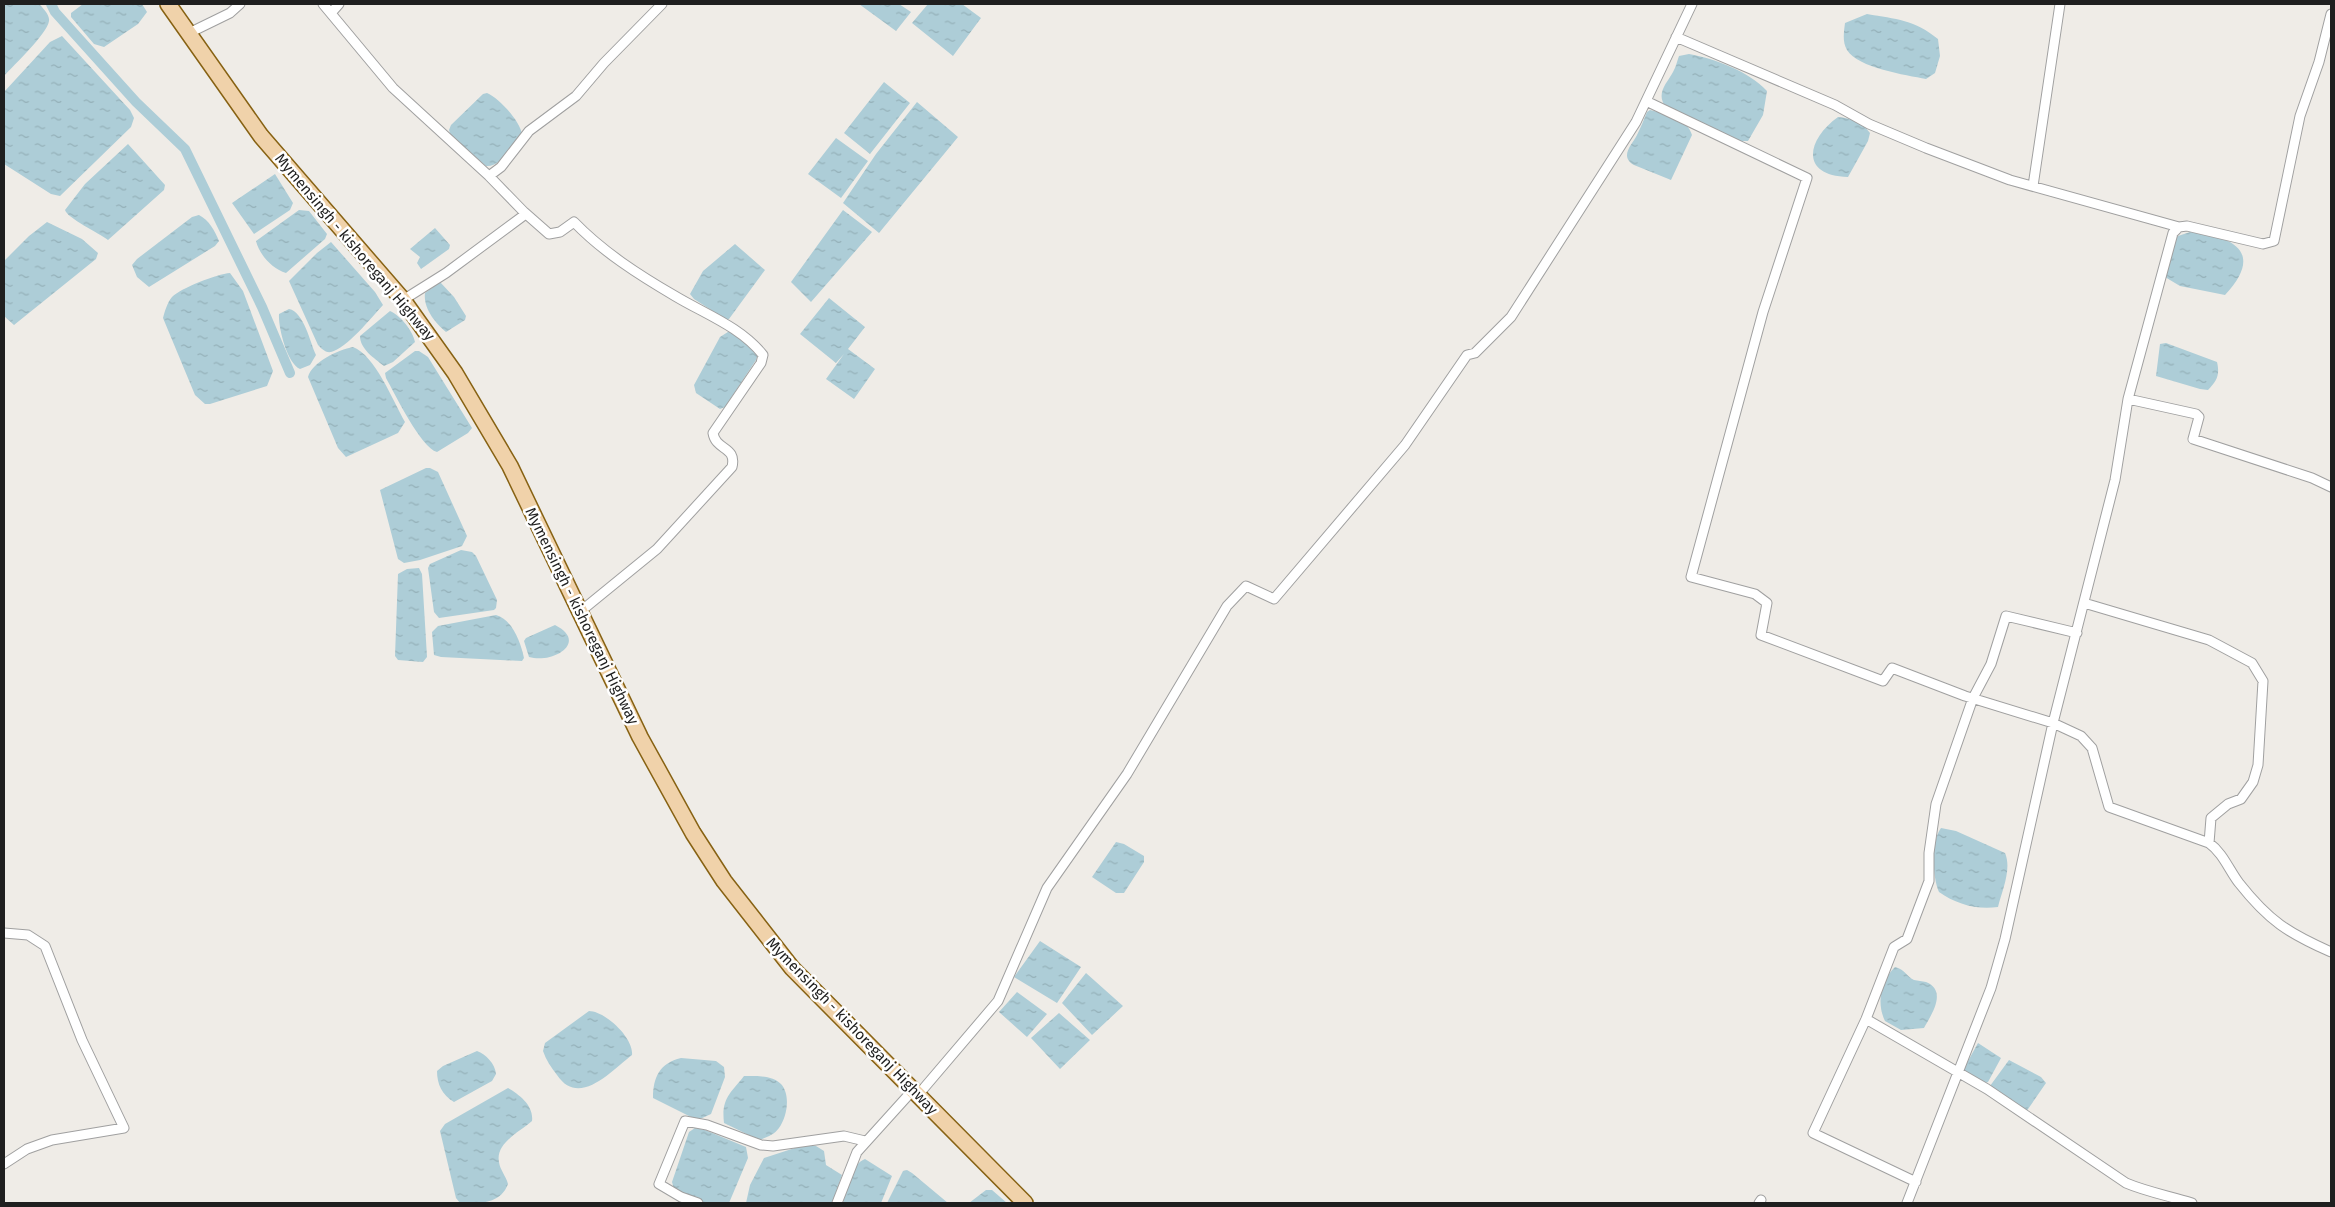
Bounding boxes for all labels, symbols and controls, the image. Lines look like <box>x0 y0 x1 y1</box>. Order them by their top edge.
street label: Mymensingh - kishoreganj Highway <box>271 150 439 345</box>
street label: Mymensingh - kishoreganj Highway <box>522 505 643 728</box>
street label: Mymensingh - kishoreganj Highway <box>763 934 942 1119</box>

